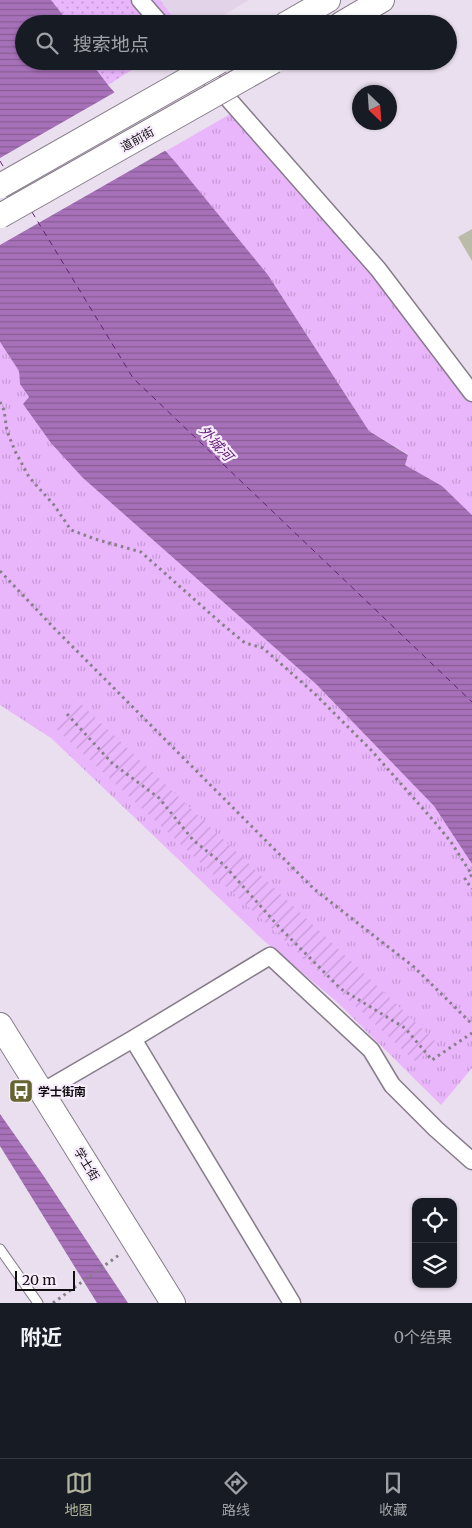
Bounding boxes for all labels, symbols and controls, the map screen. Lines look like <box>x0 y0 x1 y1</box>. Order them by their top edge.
search box <box>15 15 457 70</box>
icon: search <box>33 29 61 57</box>
text: 搜索地点 <box>73 32 149 56</box>
north arrow <box>352 85 397 130</box>
street label: 道前街 <box>118 124 156 154</box>
water label: 外城河 <box>195 421 239 467</box>
bus stop icon: 学士街南 <box>8 1078 34 1104</box>
place label: 学士街南 <box>38 1084 86 1099</box>
street label: 学士街 <box>71 1145 103 1183</box>
map controls <box>412 1198 457 1288</box>
button: locate <box>412 1198 457 1243</box>
button: layers <box>412 1243 457 1288</box>
scale bar <box>15 1268 75 1291</box>
text: 20 m <box>22 1271 56 1289</box>
text: 附近 <box>20 1324 62 1351</box>
text: 0个结果 <box>394 1327 452 1347</box>
tab: 地图 <box>65 1469 93 1519</box>
tab: 路线 <box>222 1469 250 1519</box>
tab: 收藏 <box>379 1469 407 1519</box>

